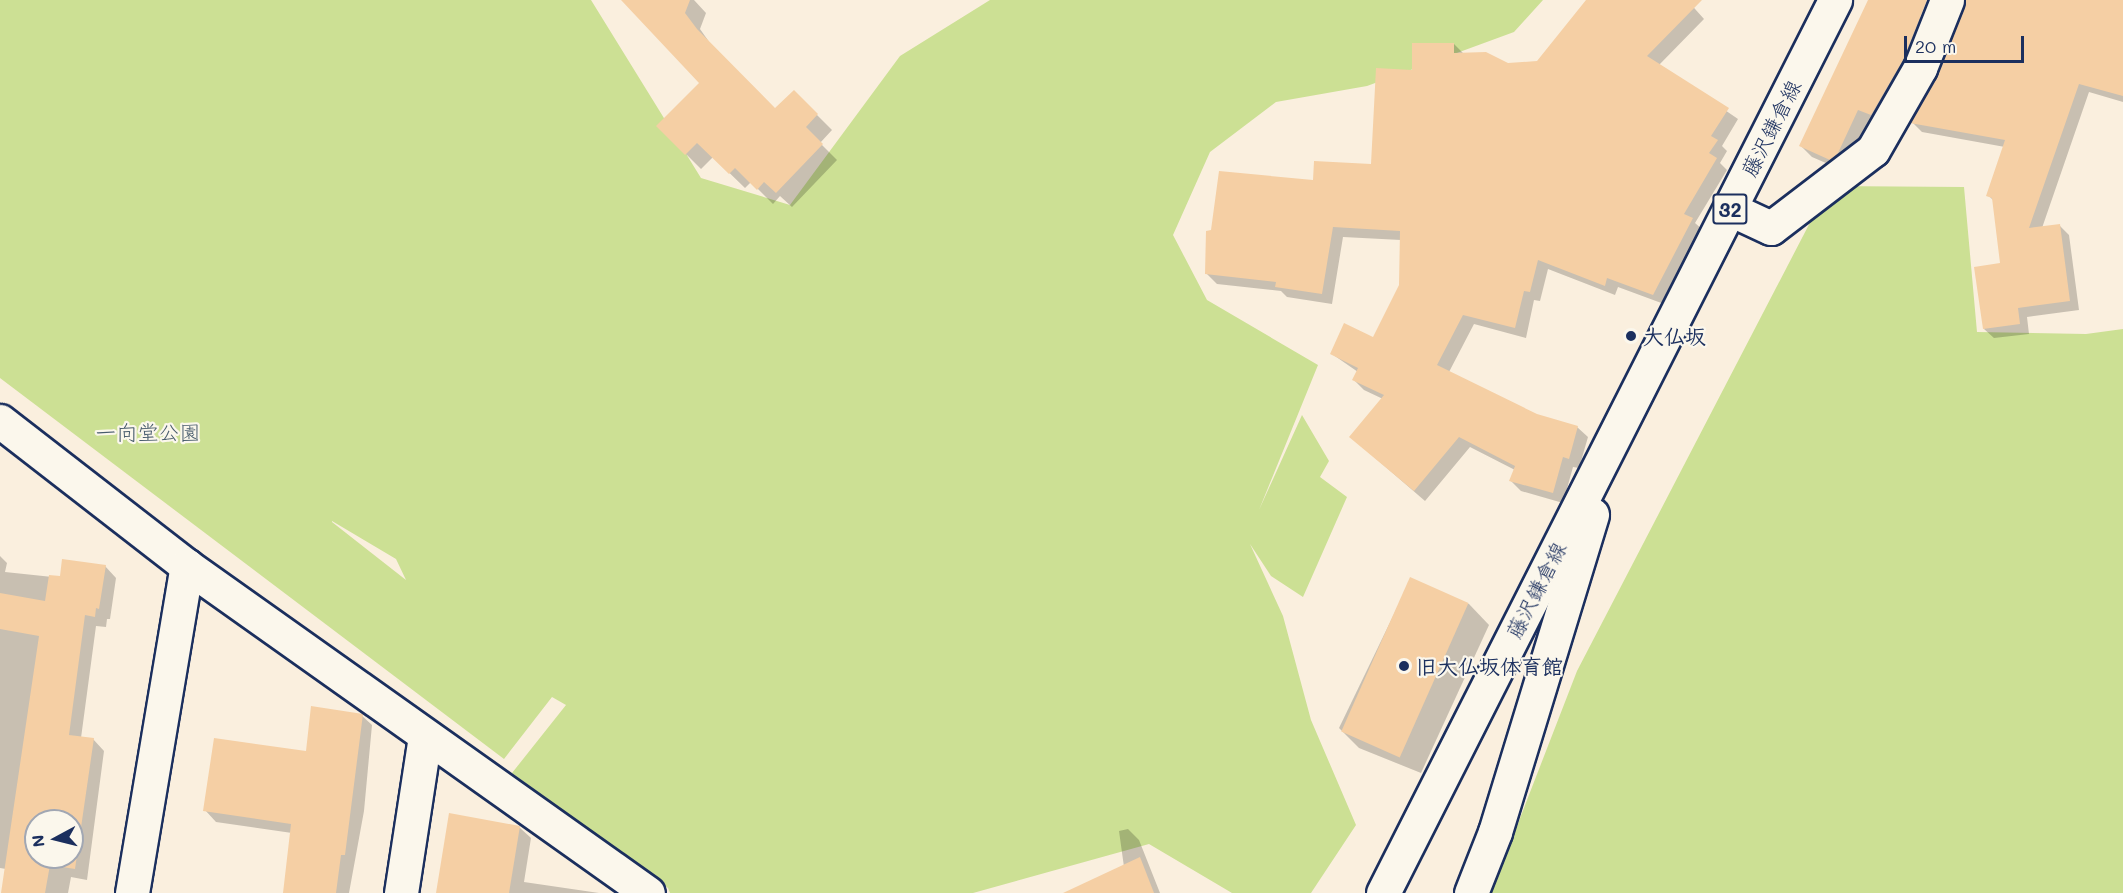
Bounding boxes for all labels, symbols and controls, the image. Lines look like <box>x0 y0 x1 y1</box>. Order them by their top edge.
scale bar <box>1907 24 2027 62</box>
text: 20 m <box>1915 34 1956 58</box>
street label: 藤沢鎌倉線 <box>1736 76 1806 180</box>
road number: 32 <box>1712 192 1748 226</box>
place label: 大仏坂 <box>1643 323 1706 349</box>
marker: 大仏坂 <box>1624 329 1638 343</box>
park label: 一向堂公園 <box>96 419 200 445</box>
street label: 藤沢鎌倉線 <box>1501 538 1571 642</box>
place label: 旧大仏坂体育館 <box>1416 653 1563 679</box>
marker: 旧大仏坂体育館 <box>1397 659 1411 673</box>
north arrow <box>24 809 84 869</box>
text: N <box>26 834 49 848</box>

